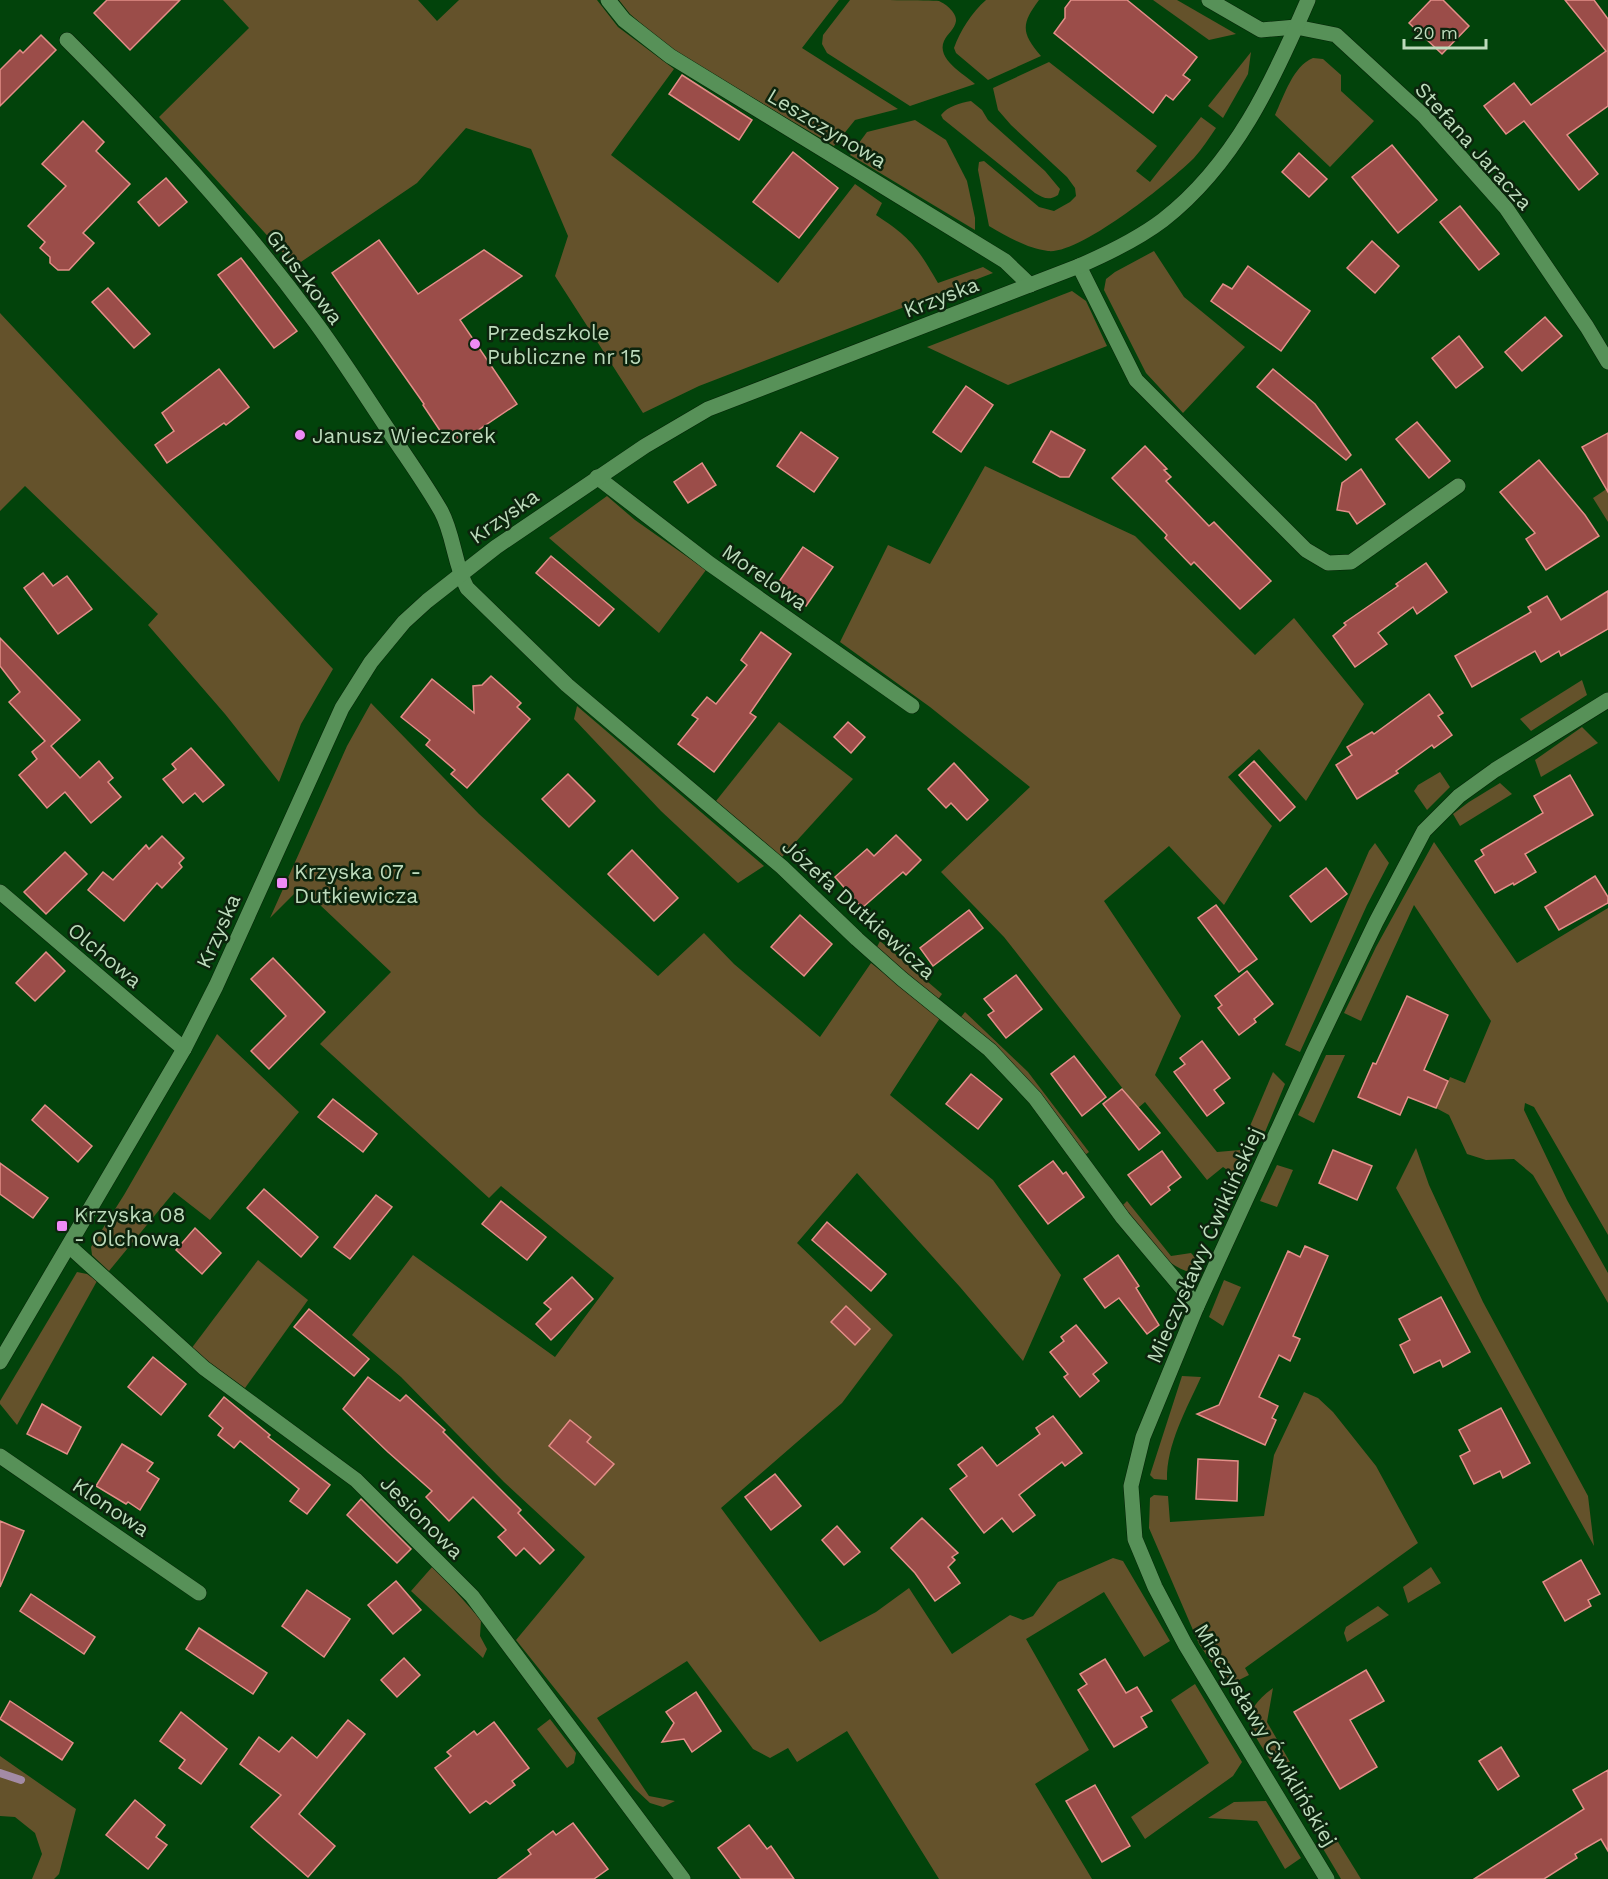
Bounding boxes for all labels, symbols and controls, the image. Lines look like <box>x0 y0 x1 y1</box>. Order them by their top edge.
scale bar <box>1404 12 1486 50</box>
text: 20 m <box>1413 22 1458 43</box>
street label: Stefana Jaracza <box>1410 77 1538 215</box>
street label: Leszczynowa <box>763 83 891 173</box>
street label: Gruszkowa <box>261 225 349 329</box>
street label: Krzyska <box>900 271 982 323</box>
place label: Przedszkole Publiczne nr 15 <box>487 320 641 369</box>
marker: Przedszkole Publiczne nr 15 <box>468 337 482 351</box>
place label: Janusz Wieczorek <box>312 423 496 448</box>
marker: Janusz Wieczorek <box>293 428 307 442</box>
street label: Krzyska <box>465 483 544 549</box>
street label: Morelowa <box>717 538 813 616</box>
street label: Józefa Dutkiewicza <box>777 834 941 984</box>
place label: Krzyska 07 - Dutkiewicza <box>294 859 421 908</box>
marker: Krzyska 07 - Dutkiewicza <box>275 876 289 890</box>
street label: Krzyska <box>191 890 245 972</box>
street label: Olchowa <box>63 917 147 993</box>
street label: Mieczysławy Ćwiklińskiej <box>1141 1123 1267 1367</box>
place label: Krzyska 08 - Olchowa <box>74 1202 185 1251</box>
marker: Krzyska 08 - Olchowa <box>55 1219 69 1233</box>
street label: Jesionowa <box>375 1470 469 1564</box>
street label: Klonowa <box>68 1472 154 1542</box>
street label: Mieczysławy Ćwiklińskiej <box>1189 1619 1343 1851</box>

